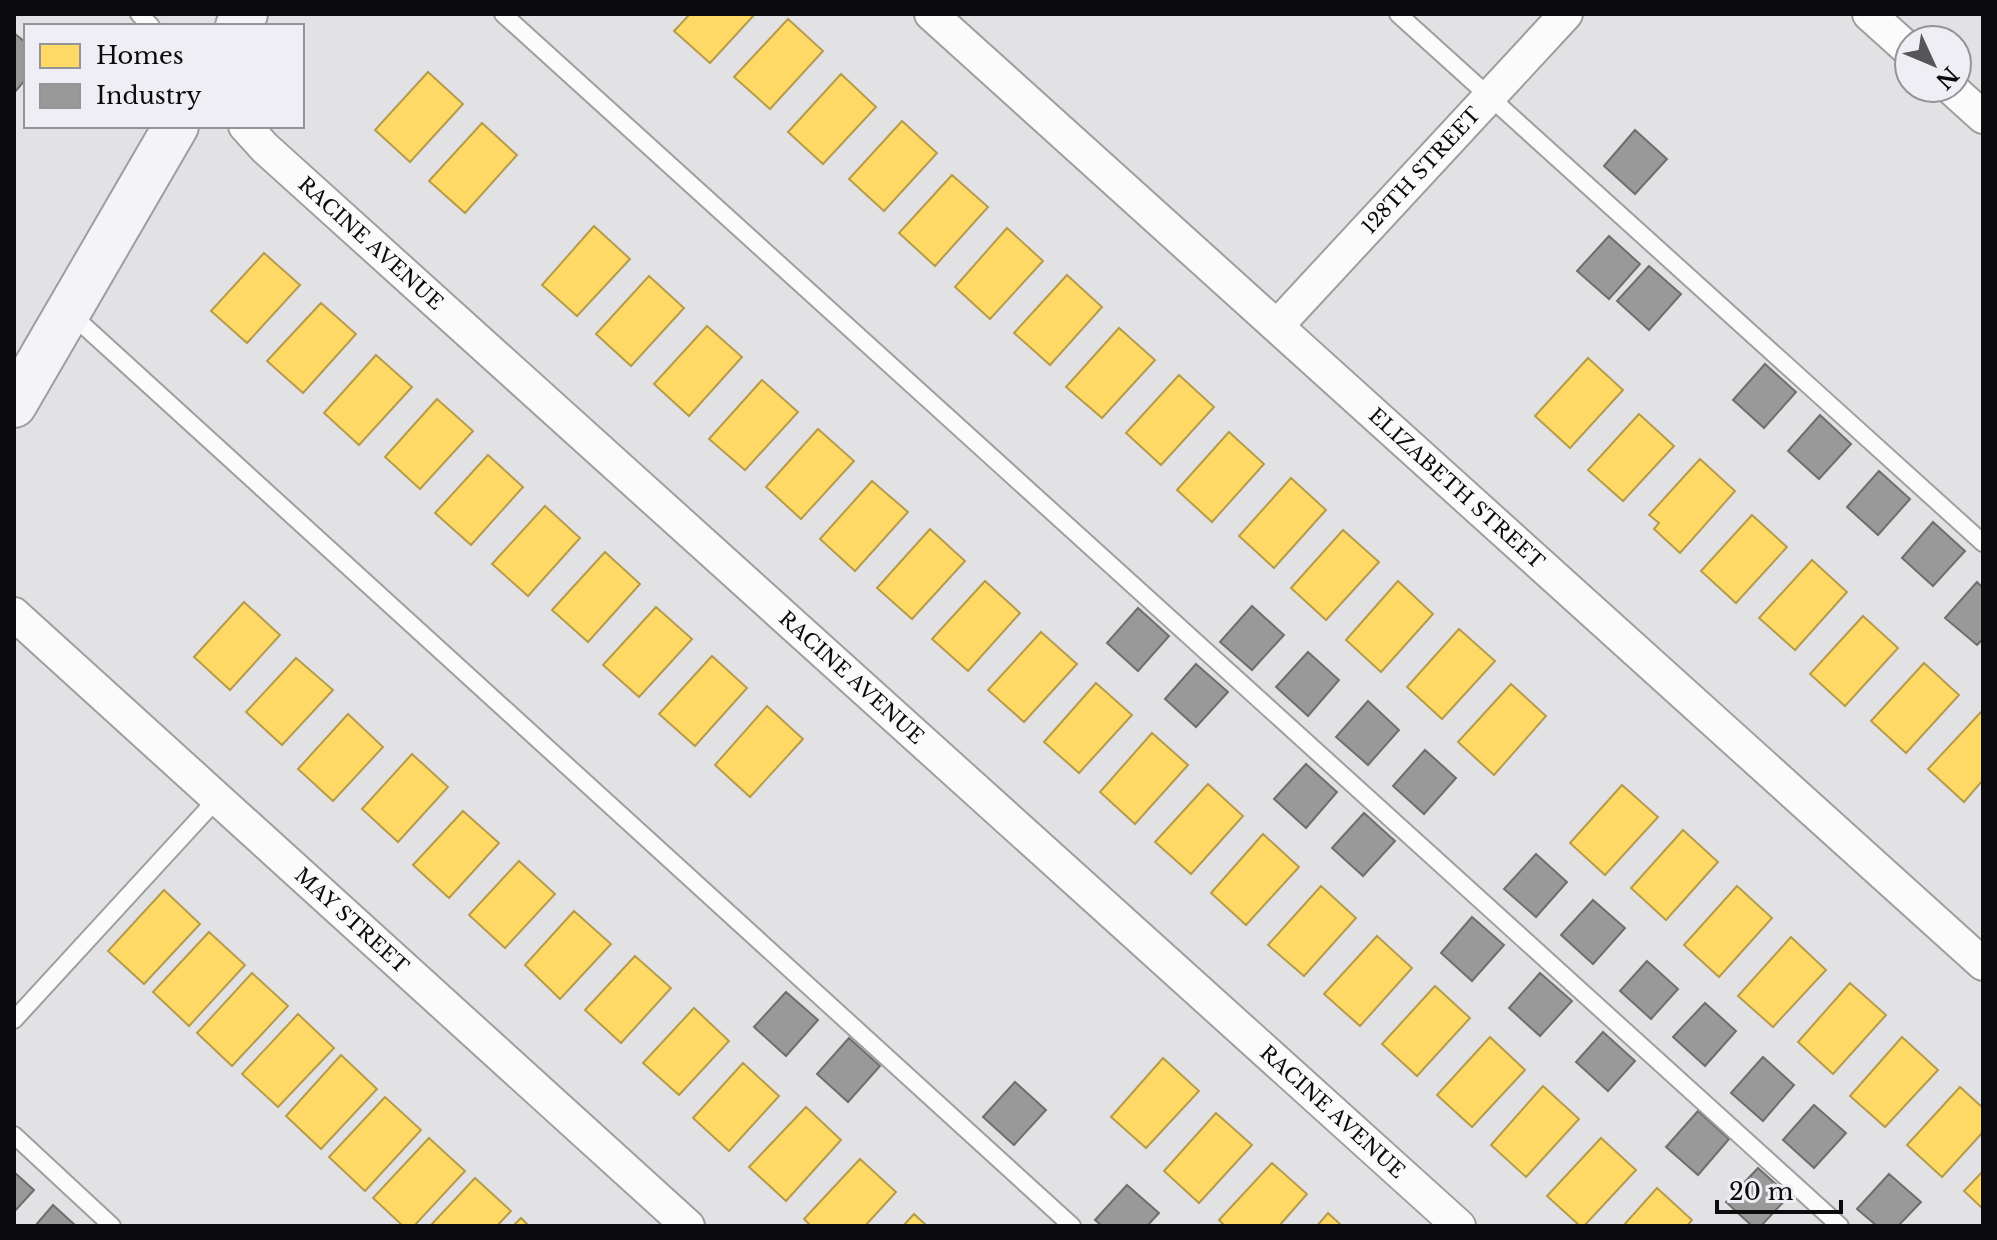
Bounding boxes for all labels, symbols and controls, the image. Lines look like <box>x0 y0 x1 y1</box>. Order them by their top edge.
legend <box>24 24 304 128</box>
north arrow <box>1893 24 1973 104</box>
text: Homes <box>96 41 184 70</box>
text: N <box>1930 61 1964 95</box>
text: Industry <box>96 81 202 110</box>
street label: 128TH STREET <box>1357 102 1485 239</box>
street label: RACINE AVENUE <box>293 172 448 315</box>
street label: ELIZABETH STREET <box>1364 403 1549 574</box>
street label: RACINE AVENUE <box>774 606 929 749</box>
street label: MAY STREET <box>290 863 413 978</box>
street label: RACINE AVENUE <box>1255 1040 1410 1183</box>
scale bar <box>1717 1164 1841 1214</box>
text: 20 m <box>1729 1177 1794 1206</box>

